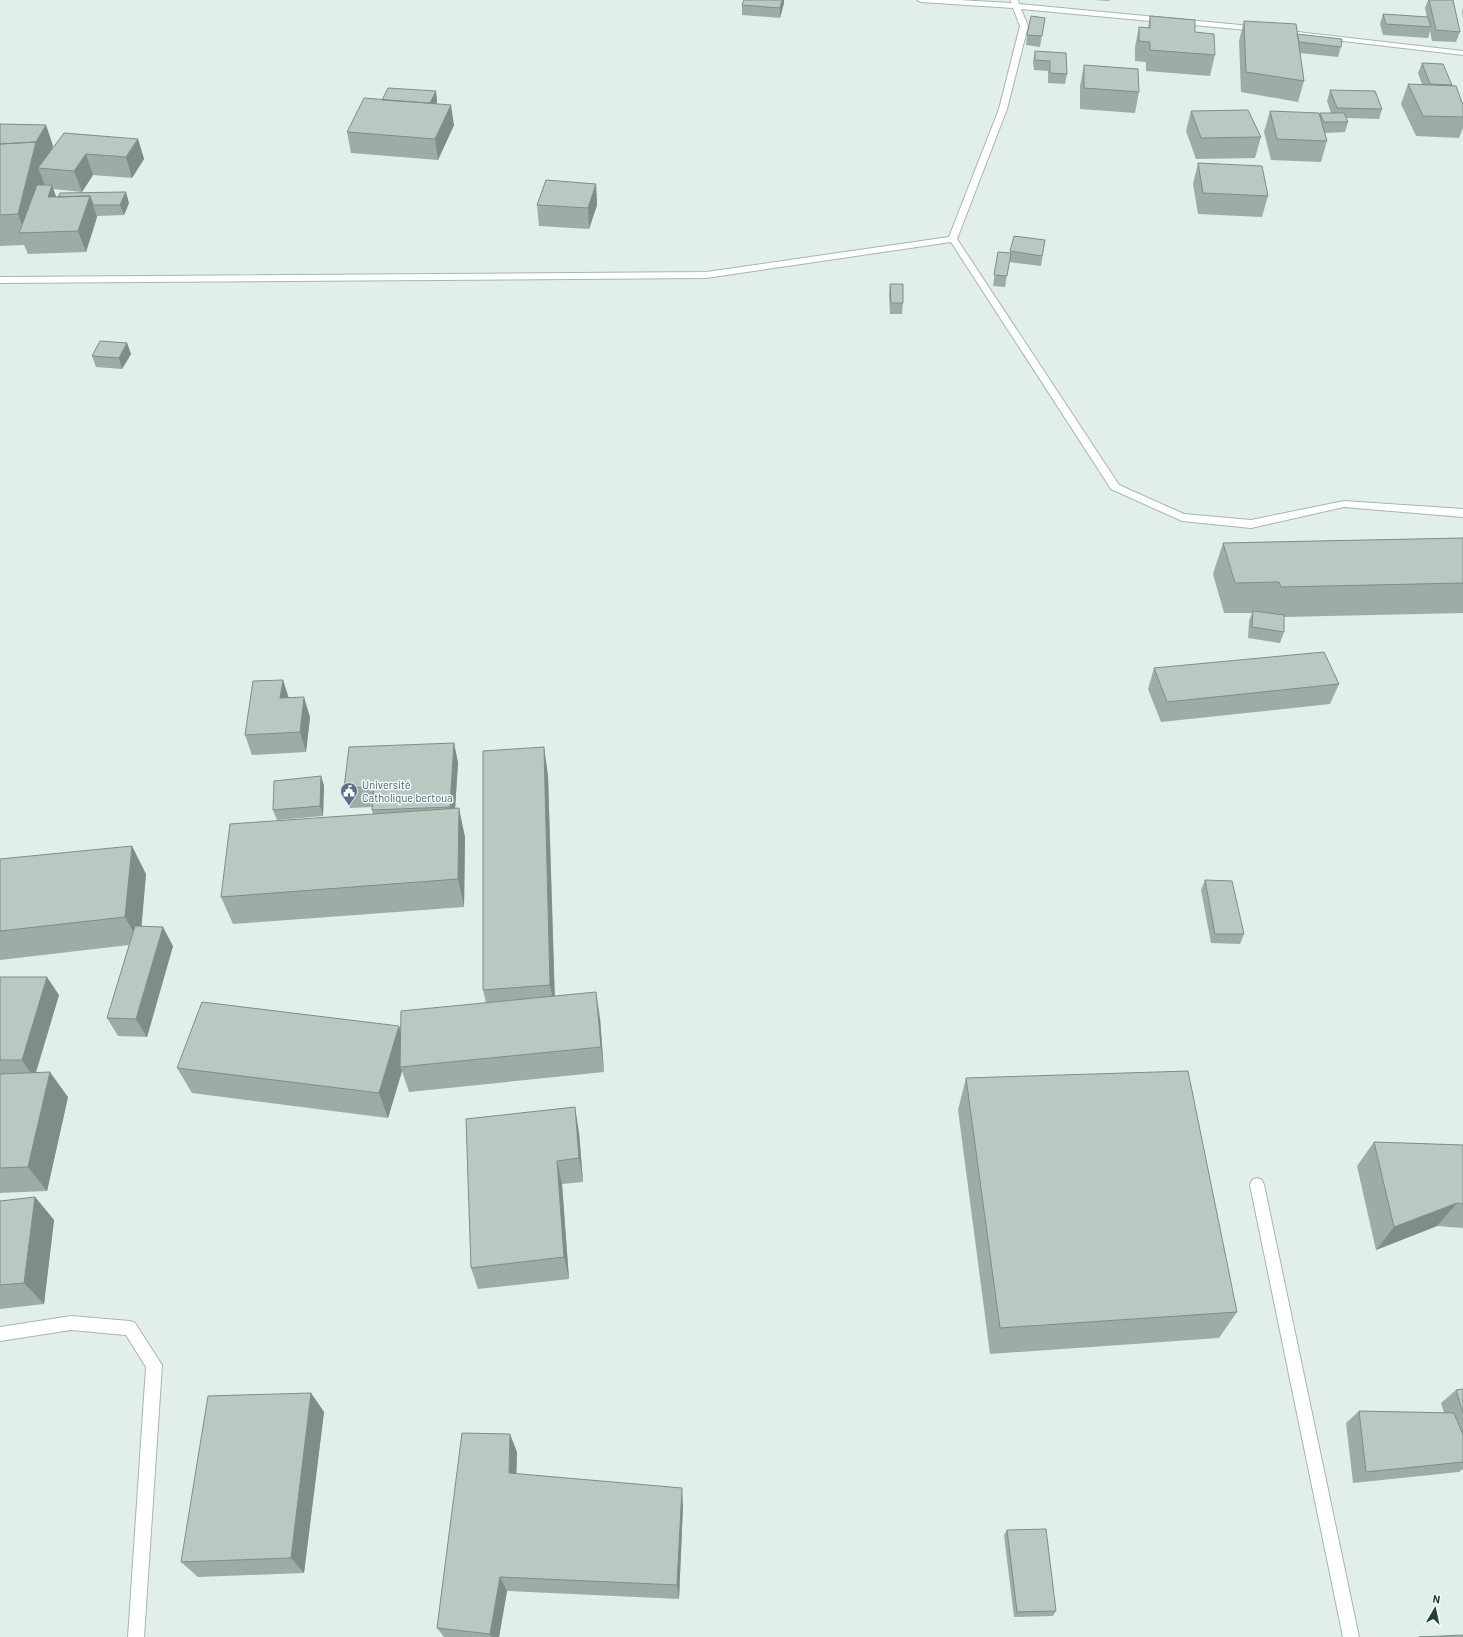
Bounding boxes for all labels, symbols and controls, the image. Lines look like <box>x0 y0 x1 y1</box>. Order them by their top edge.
place label: Université Catholique bertoua <box>362 778 453 804</box>
public building icon: Université Catholique bertoua <box>339 781 359 806</box>
north arrow <box>1415 1589 1455 1629</box>
text: N <box>1432 1592 1441 1606</box>

